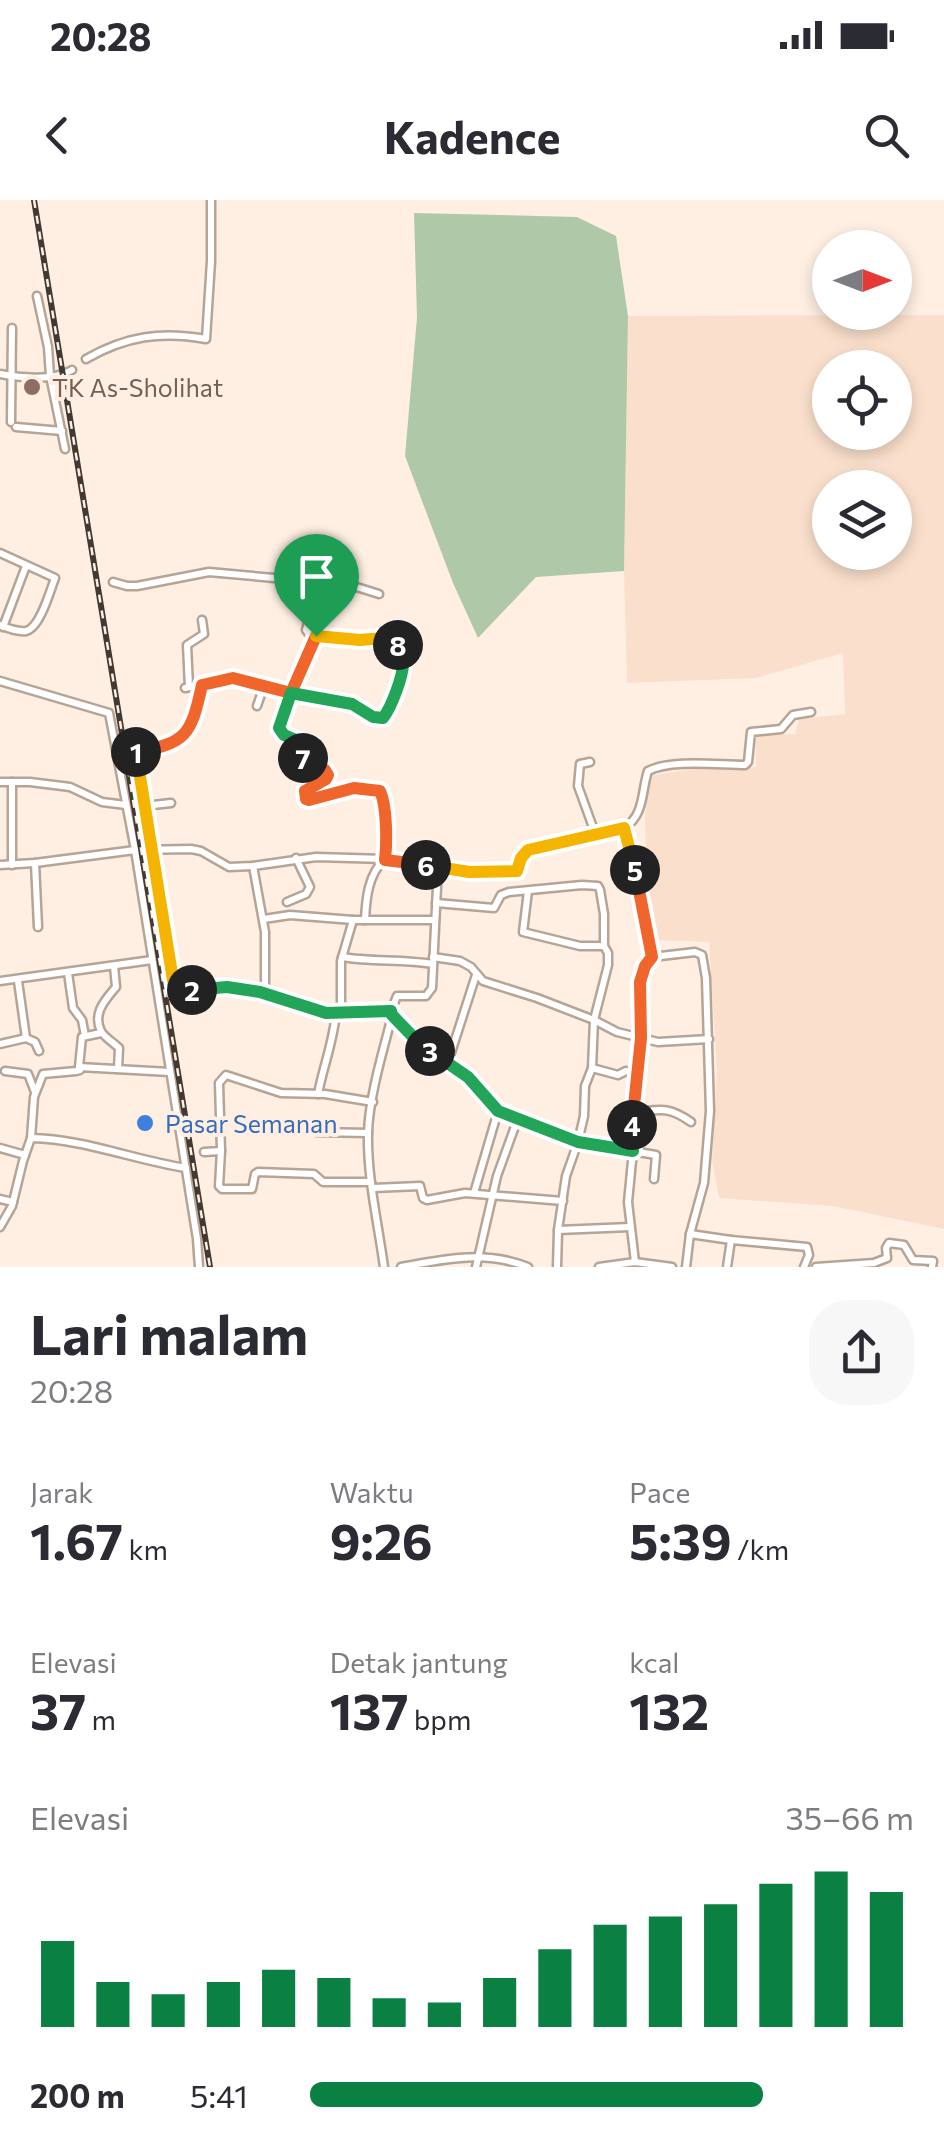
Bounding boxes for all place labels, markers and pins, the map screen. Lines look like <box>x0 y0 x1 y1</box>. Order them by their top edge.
place label: TK As-Sholihat <box>52 372 223 402</box>
marker: TK As-Sholihat <box>21 376 43 398</box>
pin <box>274 534 359 637</box>
pin: 8 <box>373 620 423 670</box>
pin: 1 <box>111 727 161 777</box>
pin: 7 <box>278 733 328 783</box>
pin: 6 <box>401 840 451 890</box>
pin: 5 <box>610 845 660 895</box>
pin: 2 <box>167 965 217 1015</box>
pin: 3 <box>405 1026 455 1076</box>
pin: 4 <box>607 1100 657 1150</box>
place label: Pasar Semanan <box>165 1108 337 1138</box>
marker: Pasar Semanan <box>134 1112 156 1134</box>

